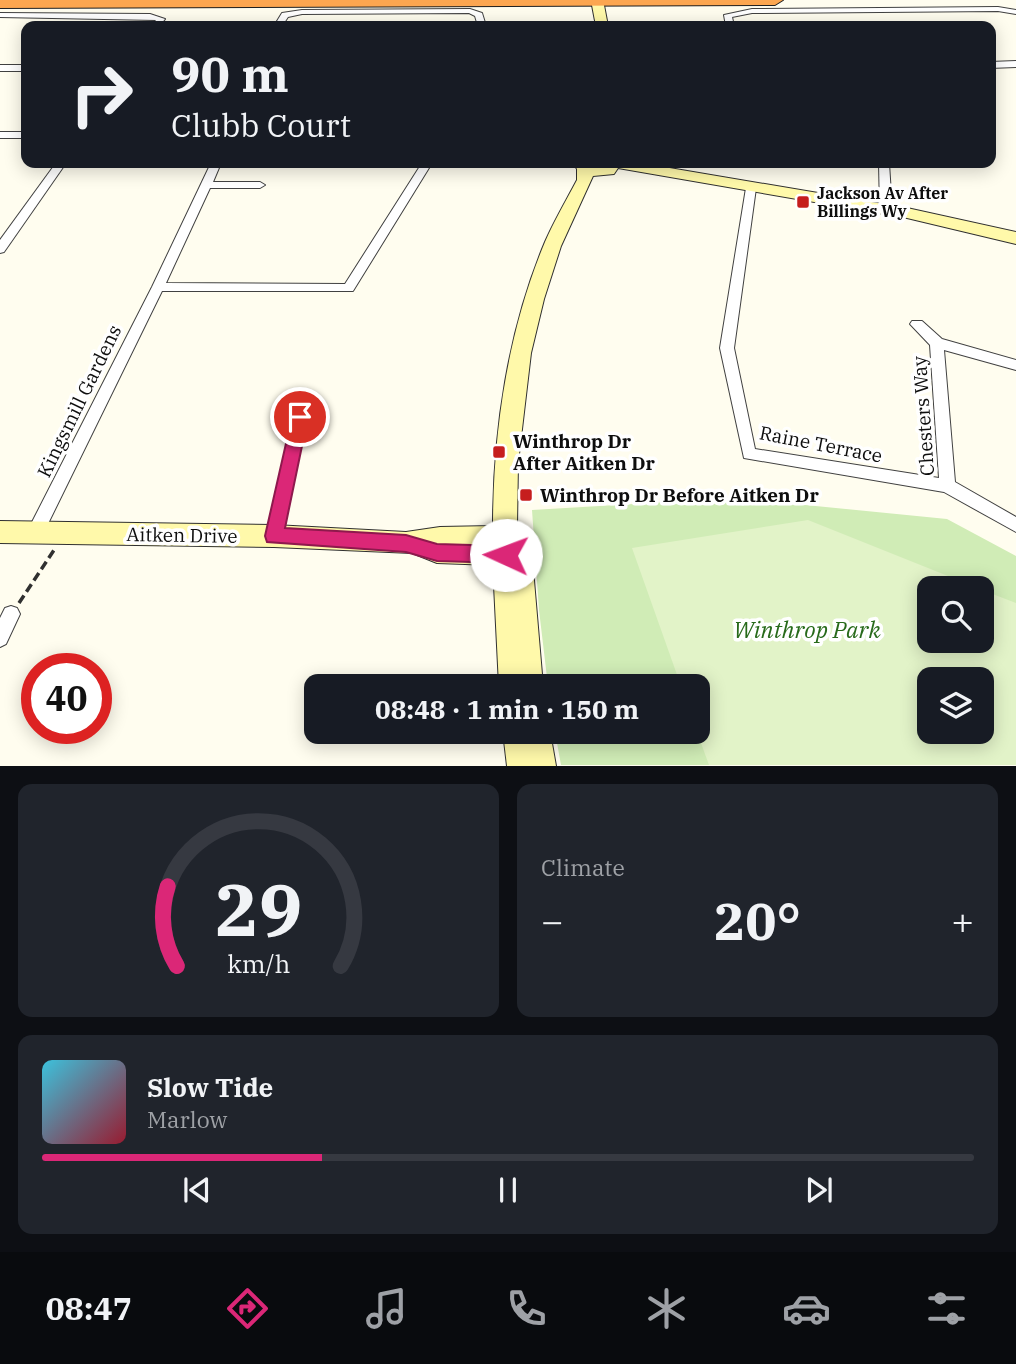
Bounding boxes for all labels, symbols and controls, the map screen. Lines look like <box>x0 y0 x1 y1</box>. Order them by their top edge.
text: 90 m <box>171 42 289 105</box>
icon: right <box>56 49 147 140</box>
text: Clubb Court <box>171 104 351 146</box>
place label: Jackson Av After Billings Wy <box>817 183 948 221</box>
marker: Jackson Av After Billings Wy <box>795 194 811 210</box>
street label: Kingsmill Gardens <box>32 321 126 481</box>
street label: Chesters Way <box>907 354 939 477</box>
pin <box>270 387 330 447</box>
icon: arrive <box>281 398 319 436</box>
street label: Raine Terrace <box>758 420 884 468</box>
place label: Winthrop Dr After Aitken Dr <box>513 429 656 475</box>
marker: Winthrop Dr After Aitken Dr <box>491 444 507 460</box>
place label: Winthrop Dr Before Aitken Dr <box>540 483 819 507</box>
marker: Winthrop Dr Before Aitken Dr <box>518 487 534 503</box>
position arrow <box>469 518 543 592</box>
street label: Aitken Drive <box>126 522 238 548</box>
map controls <box>917 576 994 744</box>
button: search <box>917 576 994 653</box>
park label: Winthrop Park <box>733 614 882 644</box>
speed limit sign: 40 <box>21 653 112 744</box>
button: layers <box>917 667 994 744</box>
text: 08:48 · 1 min · 150 m <box>375 692 639 726</box>
text: Climate <box>541 852 625 882</box>
text: 29 <box>215 862 302 957</box>
text: 20° <box>714 887 801 954</box>
text: − <box>541 896 564 945</box>
text: + <box>951 896 974 945</box>
text: km/h <box>227 947 290 980</box>
text: Slow Tide <box>147 1070 273 1104</box>
text: Marlow <box>147 1104 227 1134</box>
icon: previous <box>178 1171 216 1209</box>
icon: pause <box>489 1171 527 1209</box>
icon: next <box>800 1171 838 1209</box>
icon: directions <box>223 1284 272 1333</box>
icon: music <box>362 1284 411 1333</box>
icon: phone <box>502 1284 551 1333</box>
icon: climate <box>642 1284 691 1333</box>
icon: car <box>782 1284 831 1333</box>
icon: filters <box>922 1284 971 1333</box>
text: 08:47 <box>45 1287 132 1329</box>

